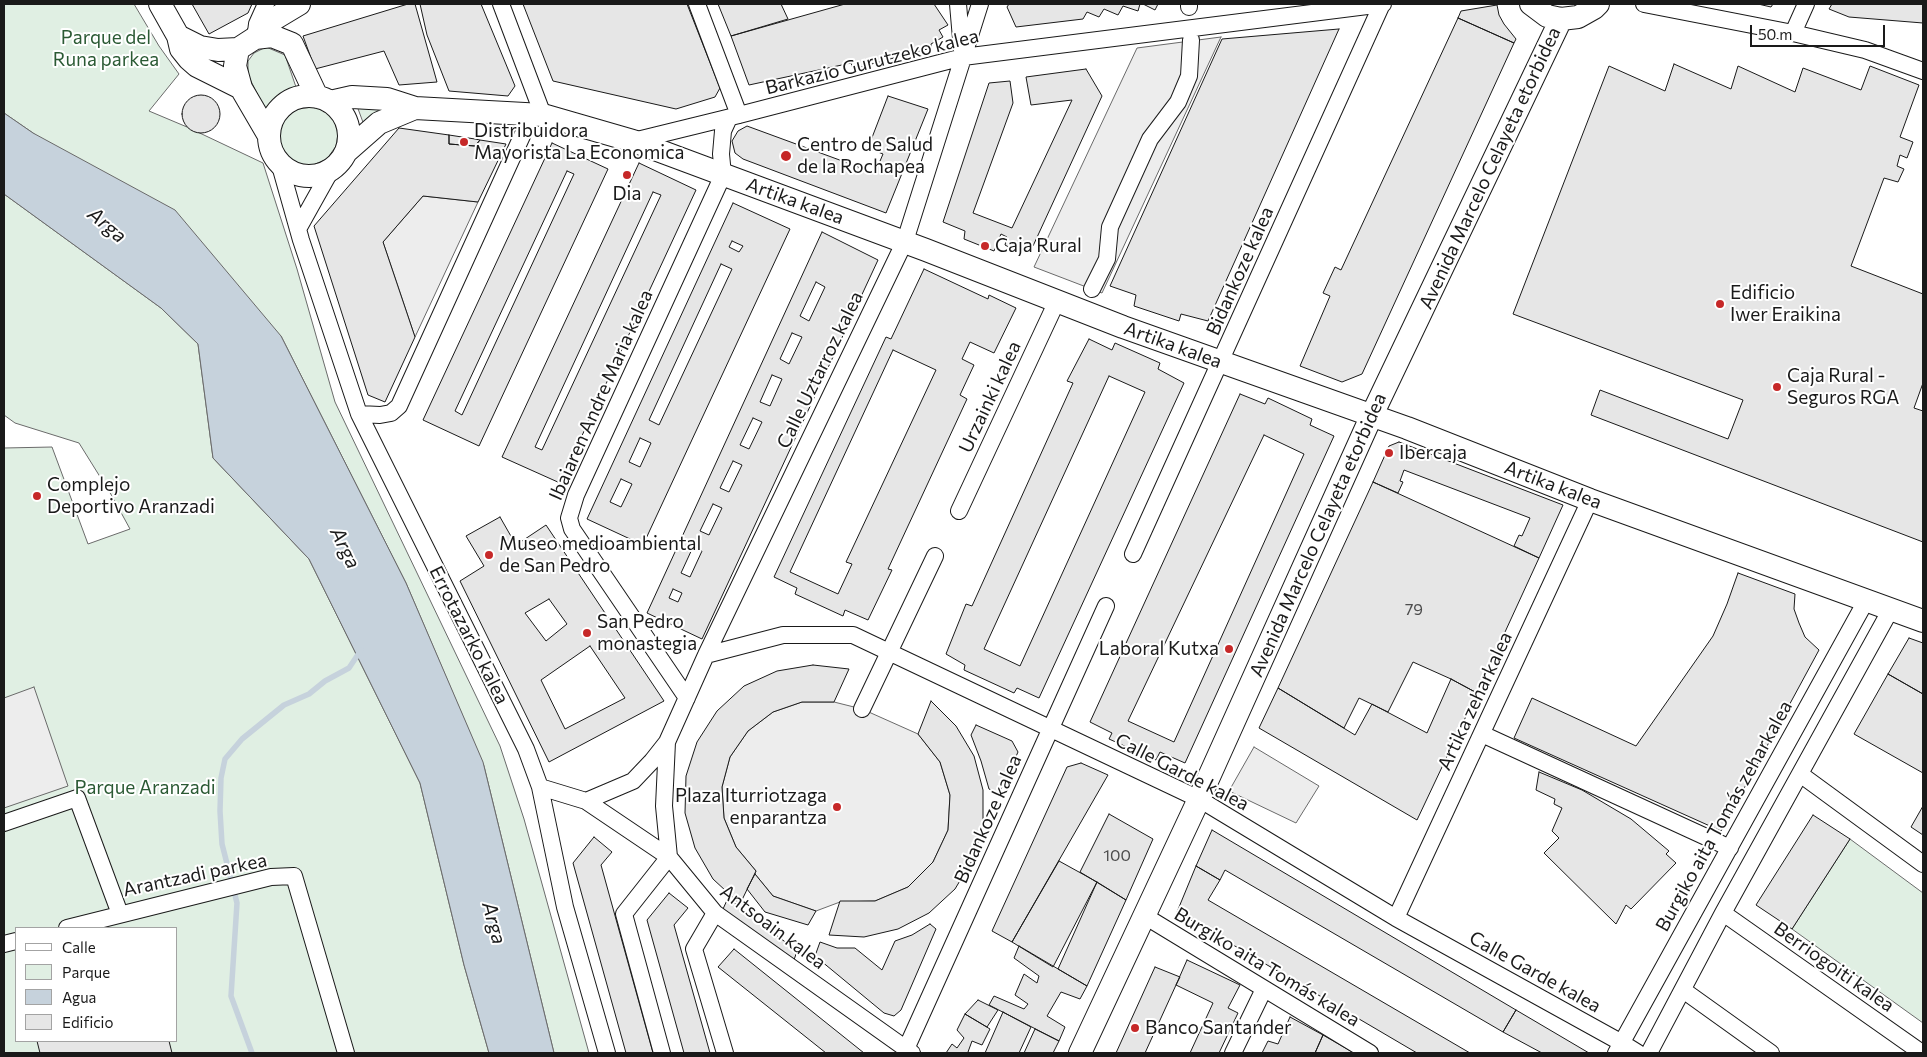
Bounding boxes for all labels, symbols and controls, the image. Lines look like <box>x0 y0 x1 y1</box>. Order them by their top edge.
scale bar <box>1752 15 1887 47</box>
street label: Avenida Marcelo Celayeta etorbidea <box>1414 23 1566 313</box>
street label: Barkazio Gurutzeko kalea <box>763 24 981 100</box>
text: 50 m <box>1758 25 1792 43</box>
park label: Parque del Runa parkea <box>53 27 159 71</box>
place label: Distribuidora Mayorista La Economica <box>474 120 685 164</box>
place label: Centro de Salud de la Rochapea <box>797 134 933 178</box>
marker: Distribuidora Mayorista La Economica <box>458 136 470 148</box>
marker: Centro de Salud de la Rochapea <box>779 149 793 163</box>
marker: Dia <box>621 169 633 181</box>
street label: Artika kalea <box>743 173 847 229</box>
place label: Dia <box>613 183 641 205</box>
water label: Arga <box>83 202 131 248</box>
street label: Bidankoze kalea <box>1201 203 1279 339</box>
place label: Caja Rural <box>995 235 1082 257</box>
marker: Caja Rural <box>979 240 991 252</box>
place label: Edificio Iwer Eraikina <box>1730 282 1841 326</box>
street label: Ibaiaren Andre Maria kalea <box>544 286 658 504</box>
street label: Calle Uztarroz kalea <box>772 288 868 452</box>
marker: Edificio Iwer Eraikina <box>1714 298 1726 310</box>
street label: Artika kalea <box>1121 317 1225 373</box>
street label: Urzainki kalea <box>954 338 1026 456</box>
place label: Caja Rural - Seguros RGA <box>1787 365 1899 409</box>
marker: Caja Rural - Seguros RGA <box>1771 381 1783 393</box>
street label: Avenida Marcelo Celayeta etorbidea <box>1245 389 1391 681</box>
place label: Ibercaja <box>1399 442 1467 464</box>
marker: Ibercaja <box>1383 447 1395 459</box>
street label: Artika kalea <box>1501 456 1605 514</box>
place label: Complejo Deportivo Aranzadi <box>47 474 215 518</box>
marker: Complejo Deportivo Aranzadi <box>31 490 43 502</box>
water label: Arga <box>325 523 365 573</box>
place label: Museo medioambiental de San Pedro <box>499 533 701 577</box>
marker: Museo medioambiental de San Pedro <box>483 549 495 561</box>
street label: Errotazarko kalea <box>424 562 514 708</box>
house number: 79 <box>1405 600 1423 620</box>
place label: San Pedro monastegia <box>597 611 697 655</box>
marker: San Pedro monastegia <box>581 627 593 639</box>
street label: Artika zeharkalea <box>1433 628 1517 774</box>
place label: Laboral Kutxa <box>1099 638 1219 660</box>
marker: Laboral Kutxa <box>1223 643 1235 655</box>
street label: Burgiko aita Tomás zeharkalea <box>1651 697 1797 935</box>
street label: Calle Garde kalea <box>1111 728 1253 816</box>
street label: Bidankoze kalea <box>949 751 1027 887</box>
park label: Parque Aranzadi <box>74 777 216 799</box>
place label: Plaza Iturriotzaga enparantza <box>675 785 827 829</box>
marker: Plaza Iturriotzaga enparantza <box>831 801 843 813</box>
house number: 100 <box>1103 846 1131 866</box>
street label: Arantzadi parkea <box>121 849 269 901</box>
street label: Antsoain kalea <box>716 880 830 974</box>
water label: Arga <box>477 899 511 947</box>
street label: Burgiko aita Tomás kalea <box>1170 903 1364 1031</box>
street label: Berriogoiti kalea <box>1770 917 1898 1017</box>
street label: Calle Garde kalea <box>1465 926 1605 1018</box>
legend <box>15 927 178 1042</box>
text: Calle <box>62 938 96 956</box>
text: Parque <box>62 963 110 981</box>
text: Agua <box>62 988 96 1006</box>
text: Edificio <box>62 1013 113 1031</box>
place label: Banco Santander <box>1145 1017 1292 1039</box>
marker: Banco Santander <box>1129 1022 1141 1034</box>

